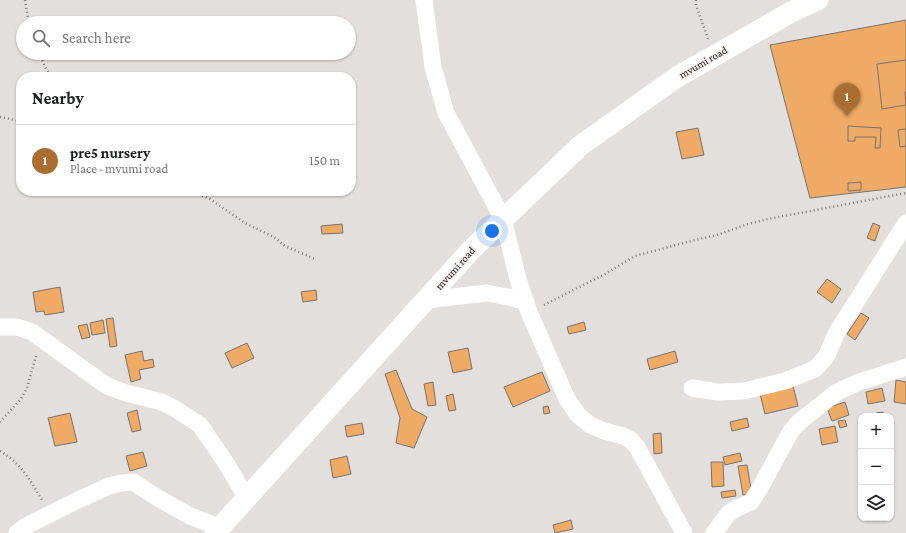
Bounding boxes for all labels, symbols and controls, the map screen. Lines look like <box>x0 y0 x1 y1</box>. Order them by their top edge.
search box <box>16 16 356 60</box>
icon: search <box>30 27 52 49</box>
text: Search here <box>62 30 131 46</box>
street label: mvumi road <box>677 43 729 81</box>
pin: 1 <box>834 83 860 116</box>
text: Nearby <box>32 89 84 108</box>
text: pre5 nursery <box>70 145 150 161</box>
text: 1 <box>43 153 47 168</box>
text: 150 m <box>309 153 340 168</box>
text: Place · mvumi road <box>70 161 168 176</box>
your location <box>482 221 502 241</box>
street label: mvumi road <box>433 244 478 292</box>
map controls <box>858 413 894 521</box>
button: + <box>858 413 894 449</box>
button: − <box>858 449 894 485</box>
button: layers <box>858 485 894 521</box>

